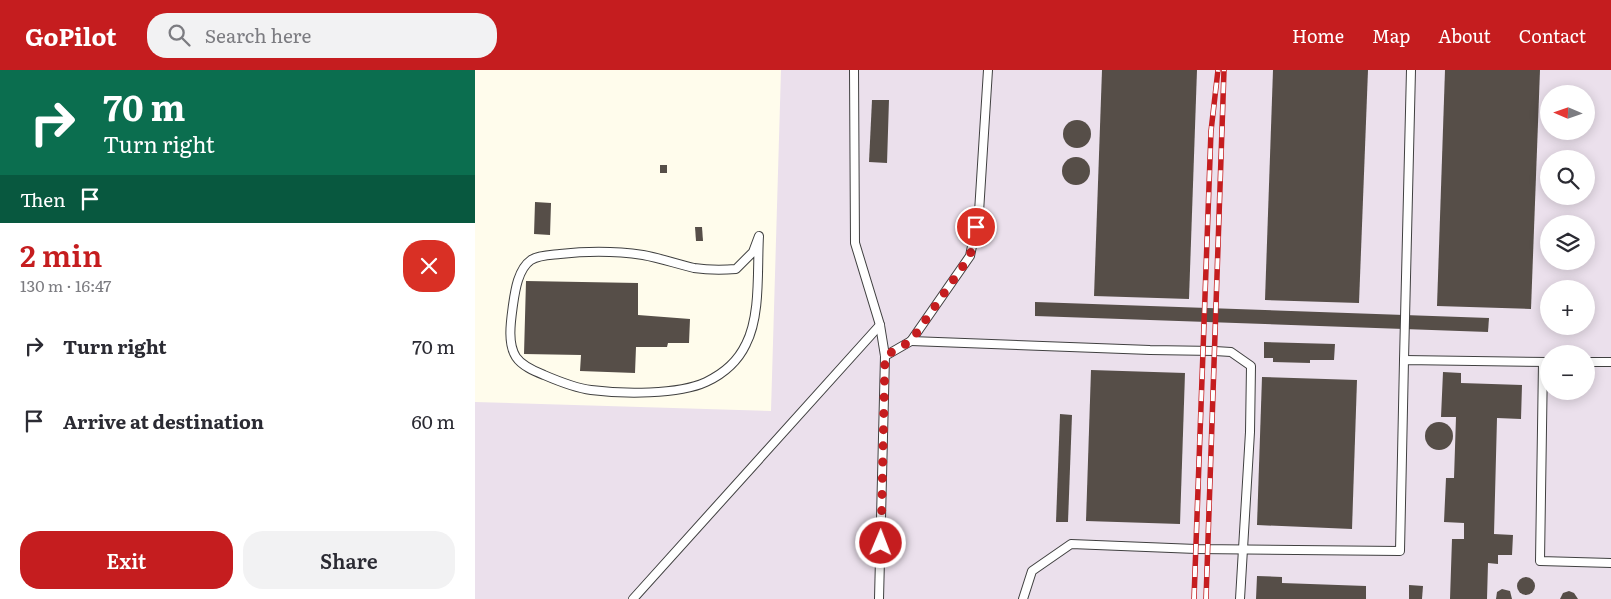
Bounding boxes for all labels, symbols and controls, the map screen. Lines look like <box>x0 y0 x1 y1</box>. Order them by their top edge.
search box <box>147 13 497 58</box>
text: GoPilot <box>25 18 117 53</box>
icon: search <box>165 21 193 49</box>
text: Search here <box>205 21 311 49</box>
text: Home <box>1292 22 1344 49</box>
text: Map <box>1372 22 1410 49</box>
text: About <box>1438 22 1491 49</box>
text: Contact <box>1519 22 1586 49</box>
text: 70 m <box>103 80 185 132</box>
north arrow <box>1540 85 1595 140</box>
map controls <box>1540 85 1595 400</box>
icon: right <box>20 90 85 155</box>
text: Turn right <box>103 127 215 160</box>
button: search <box>1540 150 1595 205</box>
text: Then <box>20 185 66 213</box>
icon: arrive <box>76 185 104 213</box>
pin <box>955 206 997 248</box>
icon: arrive <box>962 213 990 241</box>
button: layers <box>1540 215 1595 270</box>
text: 2 min <box>20 232 102 276</box>
button: close <box>403 240 455 292</box>
text: 130 m · 16:47 <box>20 273 111 297</box>
button: + <box>1540 280 1595 335</box>
icon: right <box>20 332 48 360</box>
text: Turn right <box>63 332 167 360</box>
text: 70 m <box>412 332 455 360</box>
button: − <box>1540 345 1595 400</box>
icon: arrive <box>20 407 48 435</box>
text: Arrive at destination <box>63 407 264 435</box>
text: 60 m <box>412 407 455 435</box>
position arrow <box>854 516 906 568</box>
button: Exit <box>20 531 233 589</box>
button: Share <box>243 531 455 589</box>

